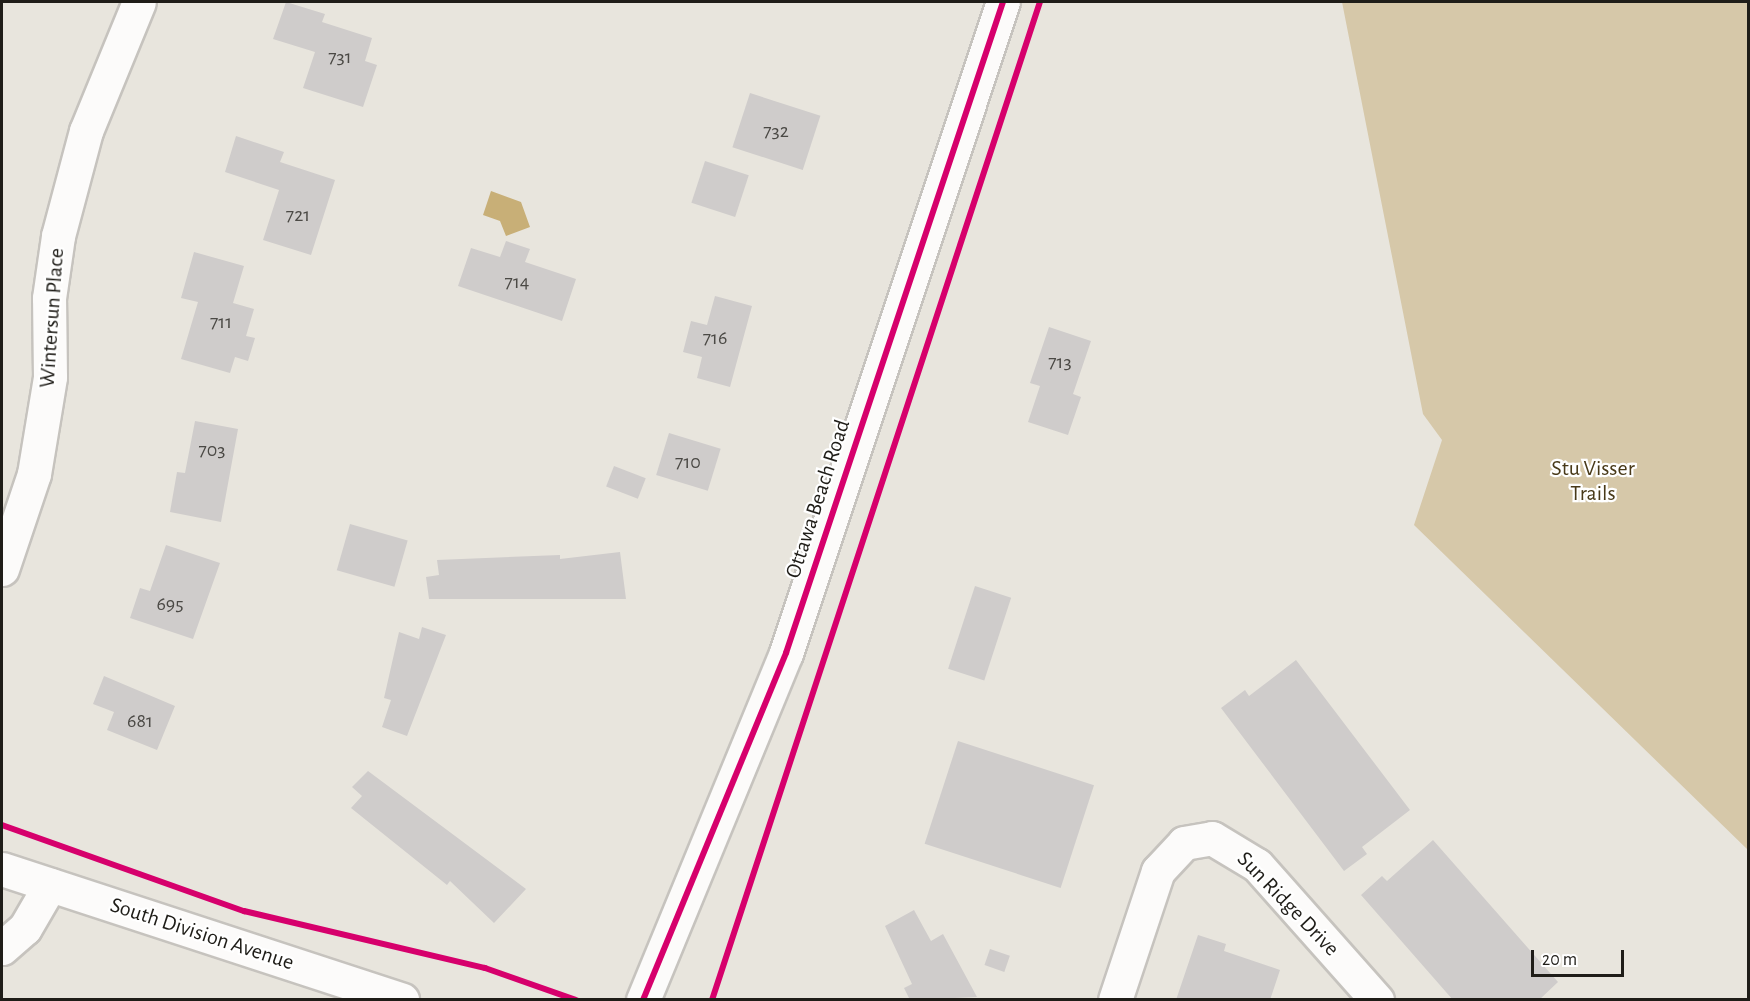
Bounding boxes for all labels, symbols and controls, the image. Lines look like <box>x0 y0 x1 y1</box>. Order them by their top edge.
house number: 731 <box>328 45 352 69</box>
house number: 732 <box>763 119 789 143</box>
house number: 721 <box>286 203 310 227</box>
street label: Wintersun Place <box>34 247 70 389</box>
house number: 714 <box>505 270 529 294</box>
house number: 711 <box>210 310 232 334</box>
house number: 716 <box>703 326 727 350</box>
house number: 713 <box>1048 350 1072 374</box>
street label: Ottawa Beach Road <box>780 416 856 582</box>
house number: 703 <box>198 438 226 462</box>
house number: 710 <box>675 450 701 474</box>
park label: Stu Visser Trails <box>1551 455 1635 506</box>
house number: 695 <box>156 592 184 616</box>
house number: 681 <box>127 709 153 733</box>
street label: Sun Ridge Drive <box>1231 846 1345 962</box>
street label: South Division Avenue <box>107 892 297 976</box>
scale bar <box>1534 938 1627 976</box>
text: 20 m <box>1542 951 1577 969</box>

